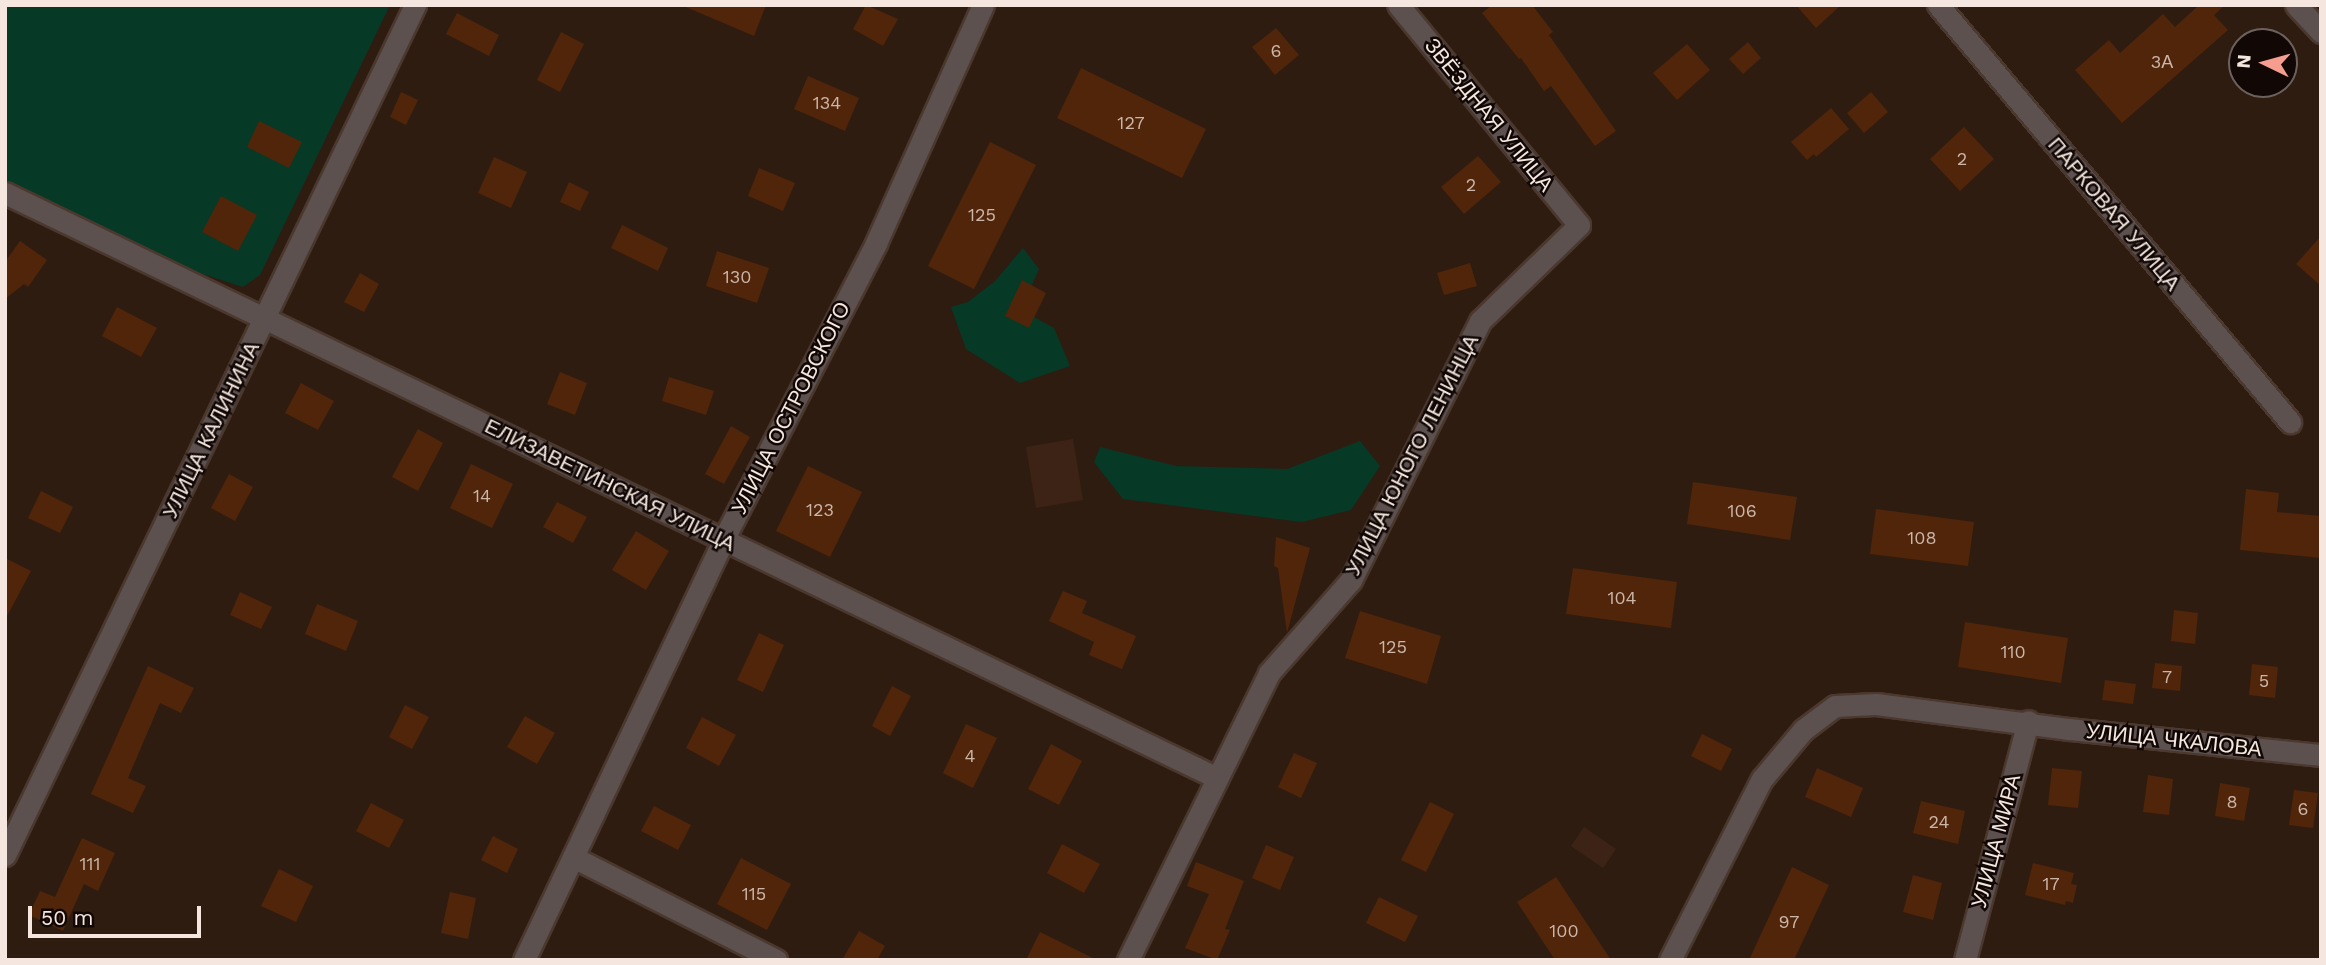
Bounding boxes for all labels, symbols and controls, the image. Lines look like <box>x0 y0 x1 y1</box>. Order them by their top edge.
north arrow <box>2228 28 2298 98</box>
street label: ЗВЁЗДНАЯ УЛИЦА <box>1419 33 1559 197</box>
house number: 6 <box>1271 40 1281 62</box>
house number: 3А <box>2151 51 2173 73</box>
text: N <box>2232 53 2256 69</box>
house number: 134 <box>813 92 841 114</box>
house number: 127 <box>1117 112 1145 134</box>
street label: ПАРКОВАЯ УЛИЦА <box>2043 132 2185 296</box>
house number: 2 <box>1957 148 1967 170</box>
house number: 2 <box>1466 174 1476 196</box>
house number: 125 <box>968 204 996 226</box>
house number: 130 <box>723 266 751 288</box>
street label: УЛИЦА ОСТРОВСКОГО <box>726 298 856 518</box>
street label: УЛИЦА ЮНОГО ЛЕНИНЦА <box>1340 330 1484 580</box>
street label: УЛИЦА КАЛИНИНА <box>157 338 265 522</box>
street label: ЕЛИЗАВЕТИНСКАЯ УЛИЦА <box>481 413 739 557</box>
house number: 14 <box>473 485 491 507</box>
house number: 123 <box>806 499 834 521</box>
house number: 106 <box>1727 500 1757 522</box>
house number: 108 <box>1907 527 1937 549</box>
house number: 104 <box>1607 587 1637 609</box>
house number: 125 <box>1379 636 1407 658</box>
house number: 110 <box>2000 641 2026 663</box>
house number: 7 <box>2162 666 2172 688</box>
house number: 5 <box>2259 670 2269 692</box>
street label: УЛИЦА ЧКАЛОВА <box>2085 718 2263 762</box>
house number: 4 <box>965 745 975 767</box>
street label: УЛИЦА МИРА <box>1966 771 2026 911</box>
house number: 8 <box>2226 791 2238 813</box>
house number: 6 <box>2298 798 2308 820</box>
house number: 24 <box>1929 811 1949 833</box>
house number: 111 <box>79 853 101 875</box>
house number: 17 <box>2042 873 2060 895</box>
house number: 115 <box>742 883 766 905</box>
scale bar <box>32 892 205 936</box>
text: 50 m <box>41 905 93 930</box>
house number: 97 <box>1779 911 1799 933</box>
house number: 100 <box>1549 920 1579 942</box>

